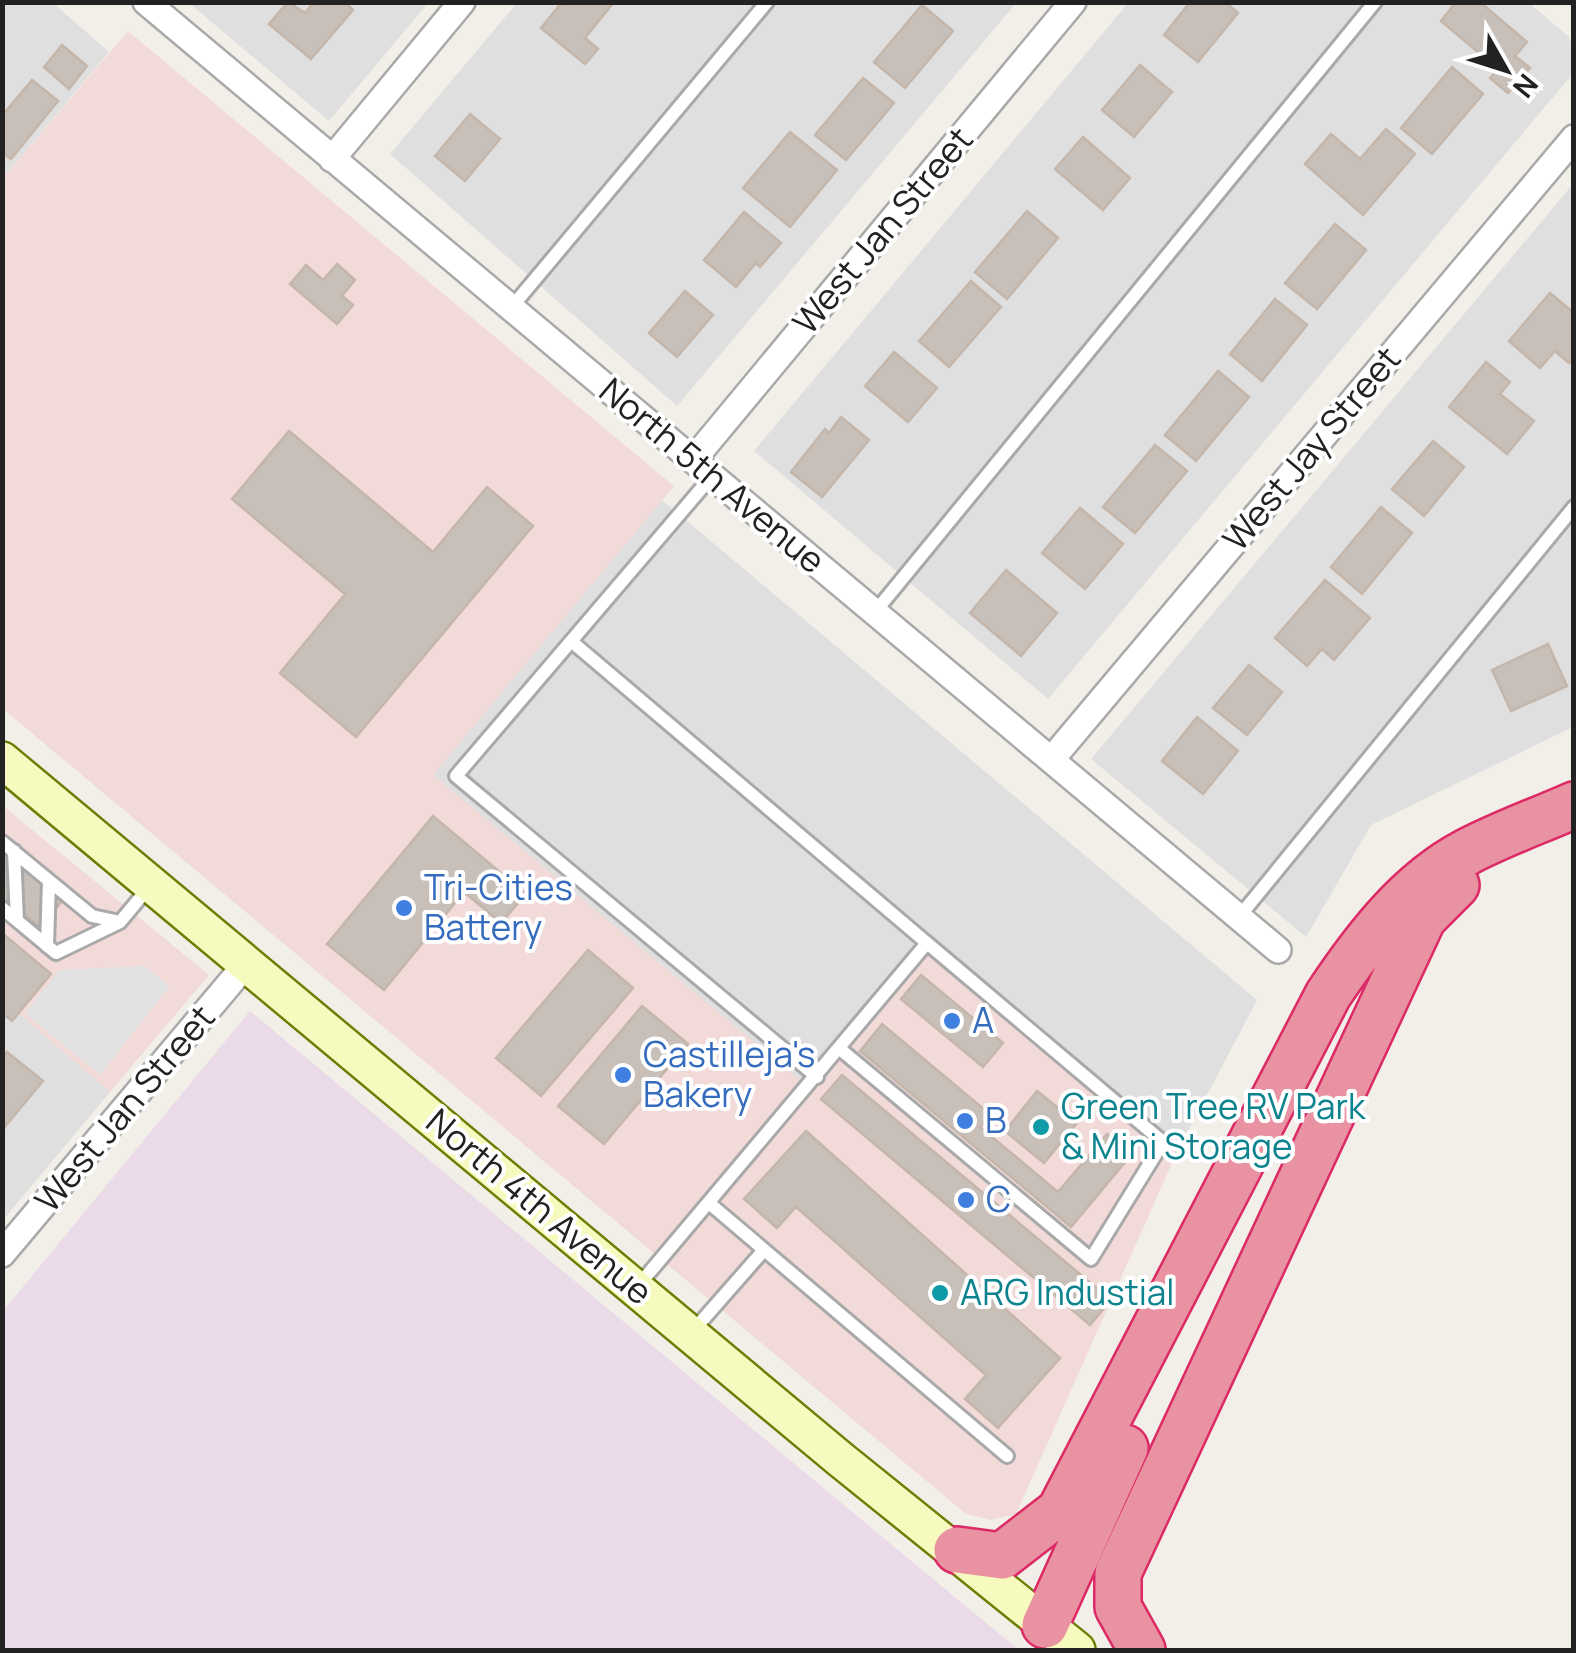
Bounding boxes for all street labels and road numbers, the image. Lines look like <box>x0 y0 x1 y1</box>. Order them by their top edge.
street label: West Jan Street <box>781 117 983 344</box>
street label: West Jay Street <box>1211 336 1411 561</box>
street label: North 5th Avenue <box>590 367 836 584</box>
street label: West Jan Street <box>23 995 225 1222</box>
street label: North 4th Avenue <box>416 1097 663 1315</box>

